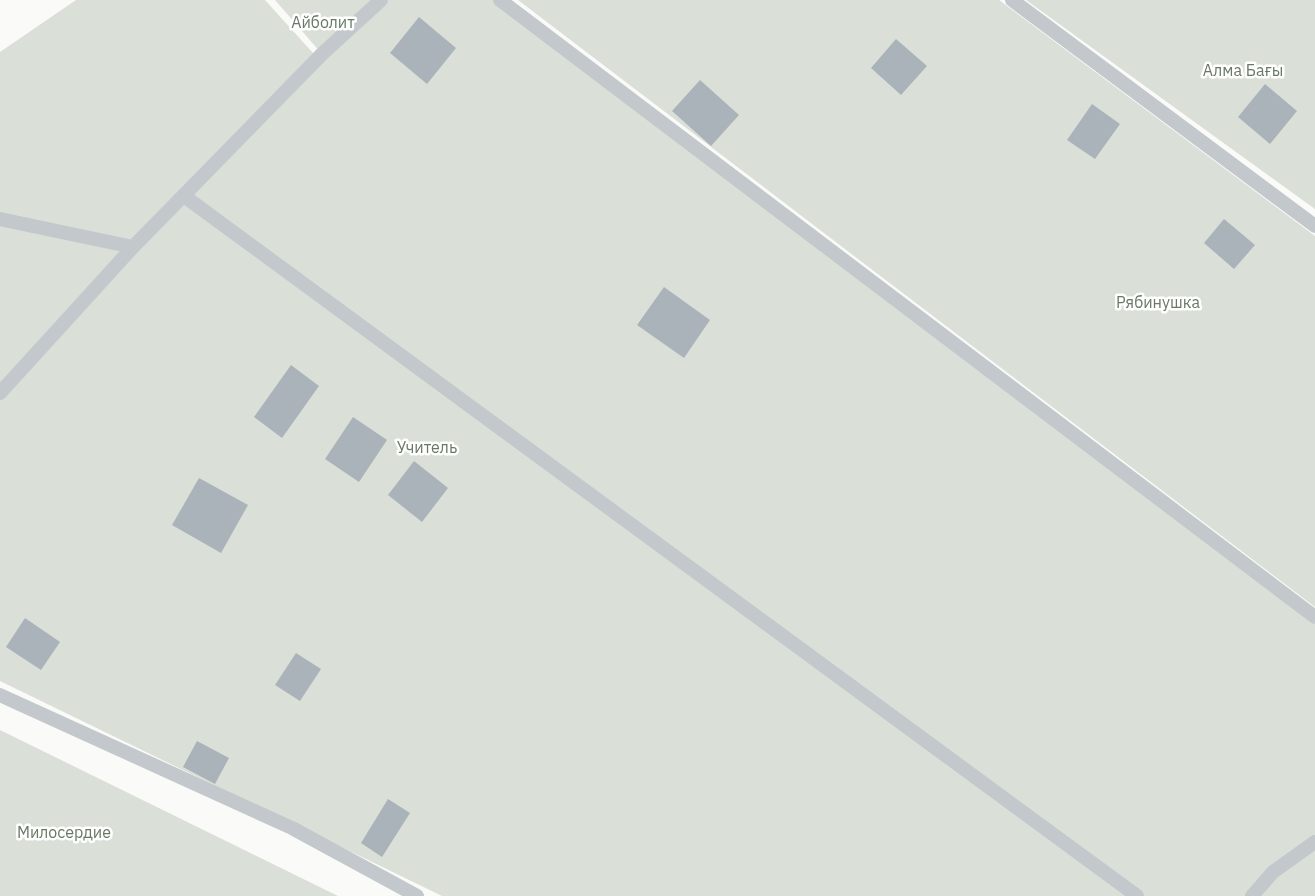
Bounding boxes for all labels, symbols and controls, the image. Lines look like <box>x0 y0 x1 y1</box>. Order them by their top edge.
park label: Айболит <box>291 12 355 32</box>
park label: Алма Бағы <box>1203 60 1283 80</box>
park label: Рябинушка <box>1116 292 1200 312</box>
park label: Учитель <box>397 437 457 457</box>
park label: Милосердие <box>17 822 111 842</box>

